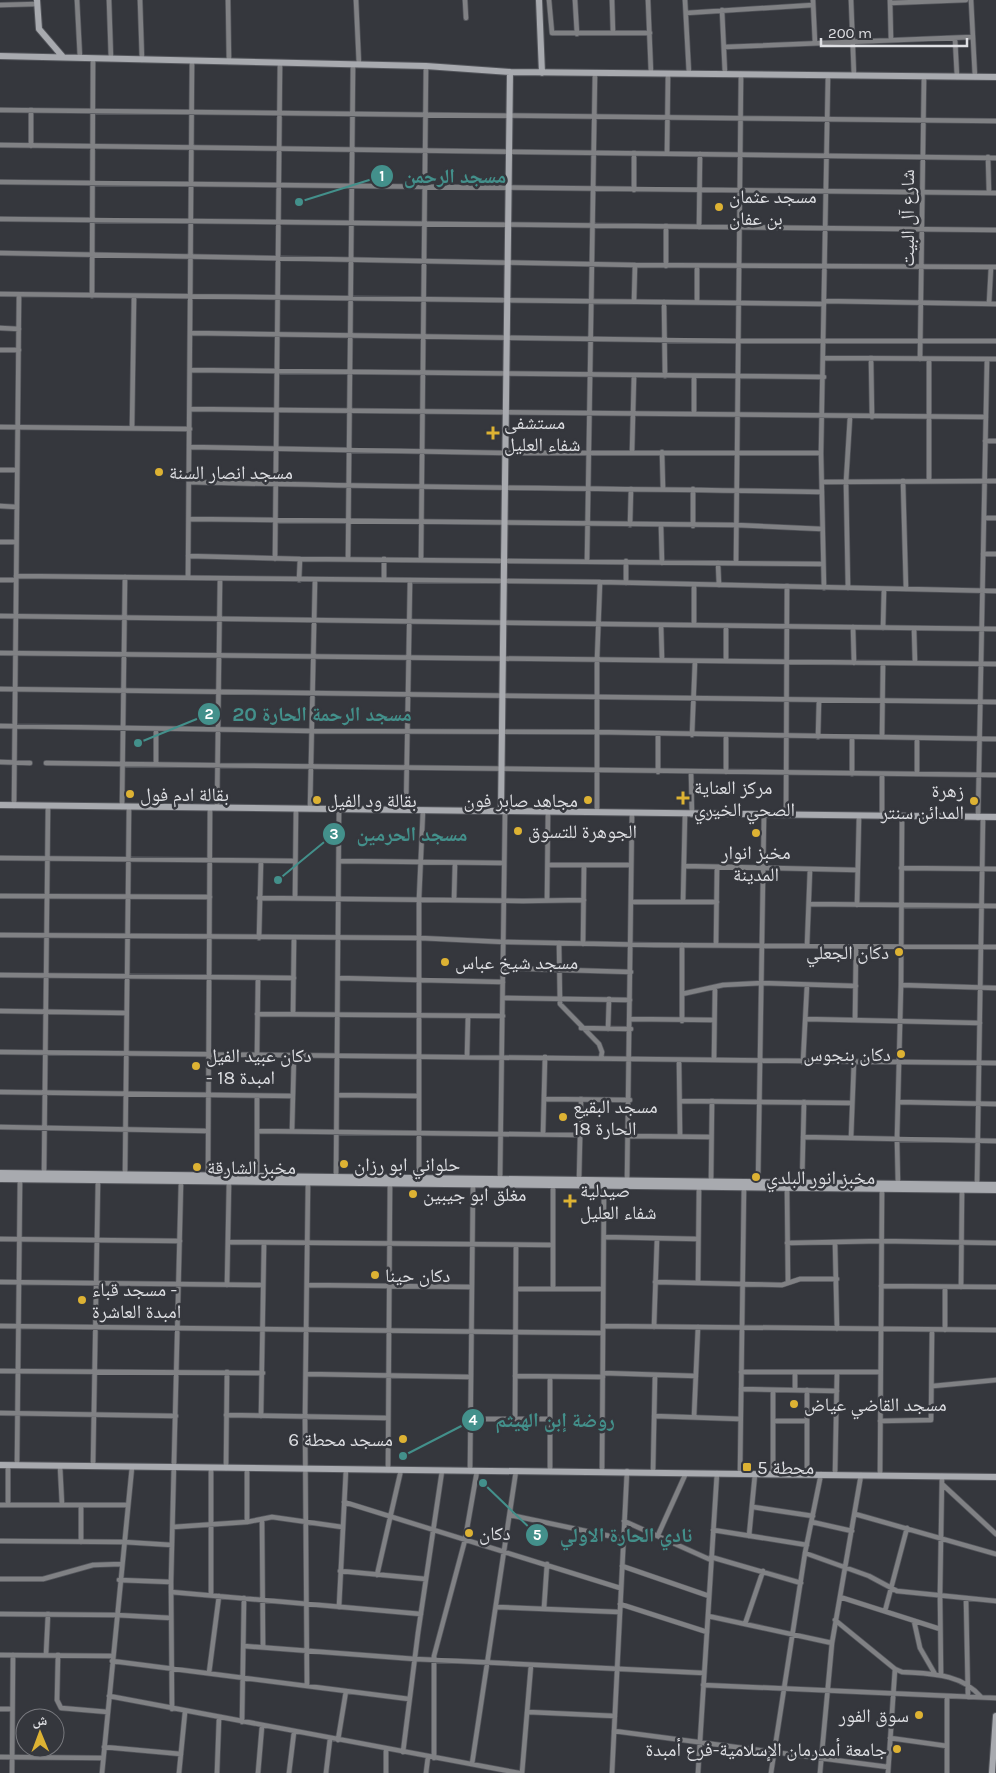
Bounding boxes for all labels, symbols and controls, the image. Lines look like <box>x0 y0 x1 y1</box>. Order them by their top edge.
scale bar <box>821 15 967 47</box>
text: 200 m <box>828 24 872 42</box>
callout: مسجد الرحمن <box>369 159 516 194</box>
text: مسجد الرحمن <box>404 165 506 189</box>
text: 1 <box>379 167 385 185</box>
street label: شارع آل البيت <box>897 169 919 267</box>
place label: مسجد عثمان بن عفان <box>729 186 817 230</box>
marker: مسجد عثمان بن عفان <box>713 201 725 213</box>
place label: مستشفى شفاء العليل <box>504 412 581 456</box>
marker: مستشفى شفاء العليل <box>486 426 500 440</box>
place label: مسجد انصار السنة <box>169 462 293 484</box>
marker: مسجد انصار السنة <box>153 466 165 478</box>
callout: مسجد الرحمة الحارة 20 <box>197 696 421 731</box>
text: مسجد الرحمة الحارة 20 <box>232 703 412 726</box>
text: 2 <box>204 705 214 723</box>
place label: مركز العناية الصحي الخيري <box>694 777 795 825</box>
place label: زهرة المدائن سنتر <box>880 780 964 824</box>
place label: بقالة ادم فول <box>140 784 229 808</box>
marker: بقالة ادم فول <box>124 788 136 800</box>
place label: بقالة ود الفيل <box>327 790 417 812</box>
place label: مجاهد صابر فون <box>464 790 578 812</box>
marker: مركز العناية الصحي الخيري <box>676 791 690 805</box>
marker: بقالة ود الفيل <box>311 794 323 806</box>
marker: مجاهد صابر فون <box>582 794 594 806</box>
marker: زهرة المدائن سنتر <box>968 795 980 807</box>
callout: مسجد الحرمين <box>321 817 477 852</box>
place label: الجوهرة للتسوق <box>528 821 637 843</box>
text: مسجد الحرمين <box>357 823 468 847</box>
text: 3 <box>329 825 339 843</box>
marker: الجوهرة للتسوق <box>512 825 524 837</box>
marker: مخبز انوار المدينة <box>750 827 762 839</box>
place label: مخبز انوار المدينة <box>720 842 791 886</box>
place label: دكان الجعلي <box>806 942 889 968</box>
marker: دكان الجعلي <box>893 946 905 958</box>
place label: مسجد شيخ عباس <box>455 952 578 975</box>
marker: مسجد شيخ عباس <box>439 956 451 968</box>
place label: دكان بنجوس <box>803 1044 891 1066</box>
place label: دكان عبيد الفيل - امبدة 18 <box>206 1045 312 1089</box>
marker: دكان بنجوس <box>895 1048 907 1060</box>
marker: دكان عبيد الفيل - امبدة 18 <box>190 1060 202 1072</box>
place label: مسجد البقيع الحارة 18 <box>573 1096 658 1140</box>
marker: مسجد البقيع الحارة 18 <box>557 1111 569 1123</box>
place label: حلواني ابو رزان <box>354 1154 460 1180</box>
place label: مخبز الشارقة <box>207 1157 296 1179</box>
marker: حلواني ابو رزان <box>338 1158 350 1170</box>
marker: مخبز الشارقة <box>191 1161 203 1173</box>
place label: مخبز انور البلدي <box>766 1167 875 1193</box>
marker: مخبز انور البلدي <box>750 1171 762 1183</box>
place label: صيدلية شفاء العليل <box>580 1180 657 1224</box>
place label: مغلق ابو جيبين <box>423 1184 526 1206</box>
marker: مغلق ابو جيبين <box>407 1188 419 1200</box>
marker: صيدلية شفاء العليل <box>564 1195 576 1207</box>
place label: دكان حينا <box>385 1265 451 1287</box>
marker: دكان حينا <box>369 1269 381 1281</box>
place label: مسجد قباء - امبدة العاشرة <box>92 1279 181 1323</box>
marker: مسجد قباء - امبدة العاشرة <box>76 1294 88 1306</box>
place label: مسجد القاضي عياض <box>804 1394 947 1420</box>
marker: مسجد القاضي عياض <box>788 1398 800 1410</box>
callout: روضة إبن الهيثم <box>460 1402 624 1437</box>
text: روضة إبن الهيثم <box>495 1409 615 1434</box>
text: 4 <box>469 1411 478 1429</box>
place label: مسجد محطة 6 <box>288 1429 393 1451</box>
marker: مسجد محطة 6 <box>397 1433 409 1445</box>
place label: محطة 5 <box>757 1457 814 1479</box>
marker: محطة 5 <box>741 1461 753 1473</box>
callout: نادي الحارة الاولي <box>524 1517 702 1552</box>
place label: دكان <box>479 1523 511 1545</box>
text: نادي الحارة الاولي <box>560 1524 692 1551</box>
text: 5 <box>533 1526 542 1544</box>
marker: دكان <box>463 1527 475 1539</box>
place label: سوق الفور <box>838 1705 909 1727</box>
north arrow <box>15 1708 65 1758</box>
marker: سوق الفور <box>913 1709 925 1721</box>
text: ش <box>32 1712 47 1729</box>
place label: جامعة أمدرمان الإسلامية-فرع أمبدة <box>646 1738 887 1762</box>
marker: جامعة أمدرمان الإسلامية-فرع أمبدة <box>891 1743 903 1755</box>

